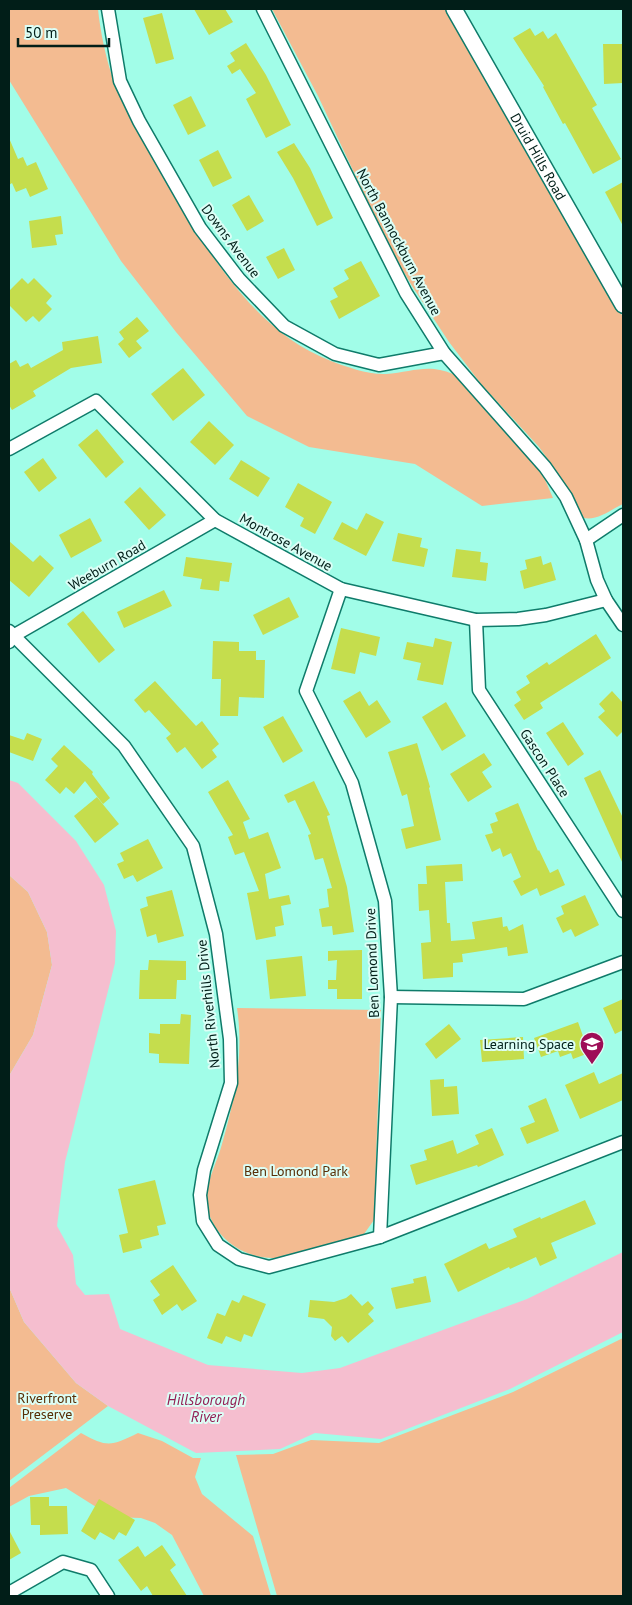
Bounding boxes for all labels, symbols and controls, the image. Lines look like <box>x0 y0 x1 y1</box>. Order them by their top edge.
scale bar <box>18 15 109 47</box>
text: 50 m <box>25 23 58 42</box>
street label: Druid Hills Road <box>506 110 570 203</box>
street label: North Bannockburn Avenue <box>353 165 445 319</box>
street label: Downs Avenue <box>198 201 264 281</box>
street label: Montrose Avenue <box>236 509 336 575</box>
street label: Weeburn Road <box>65 536 149 594</box>
street label: Gascon Place <box>516 725 574 801</box>
street label: Ben Lomond Drive <box>361 908 383 1018</box>
street label: North Riverhills Drive <box>192 939 224 1069</box>
school or university icon: Learning Space <box>579 1031 605 1065</box>
place label: Learning Space <box>483 1035 574 1053</box>
park label: Ben Lomond Park <box>244 1162 348 1180</box>
park label: Riverfront Preserve <box>17 1389 77 1423</box>
water label: Hillsborough River <box>167 1390 245 1426</box>

